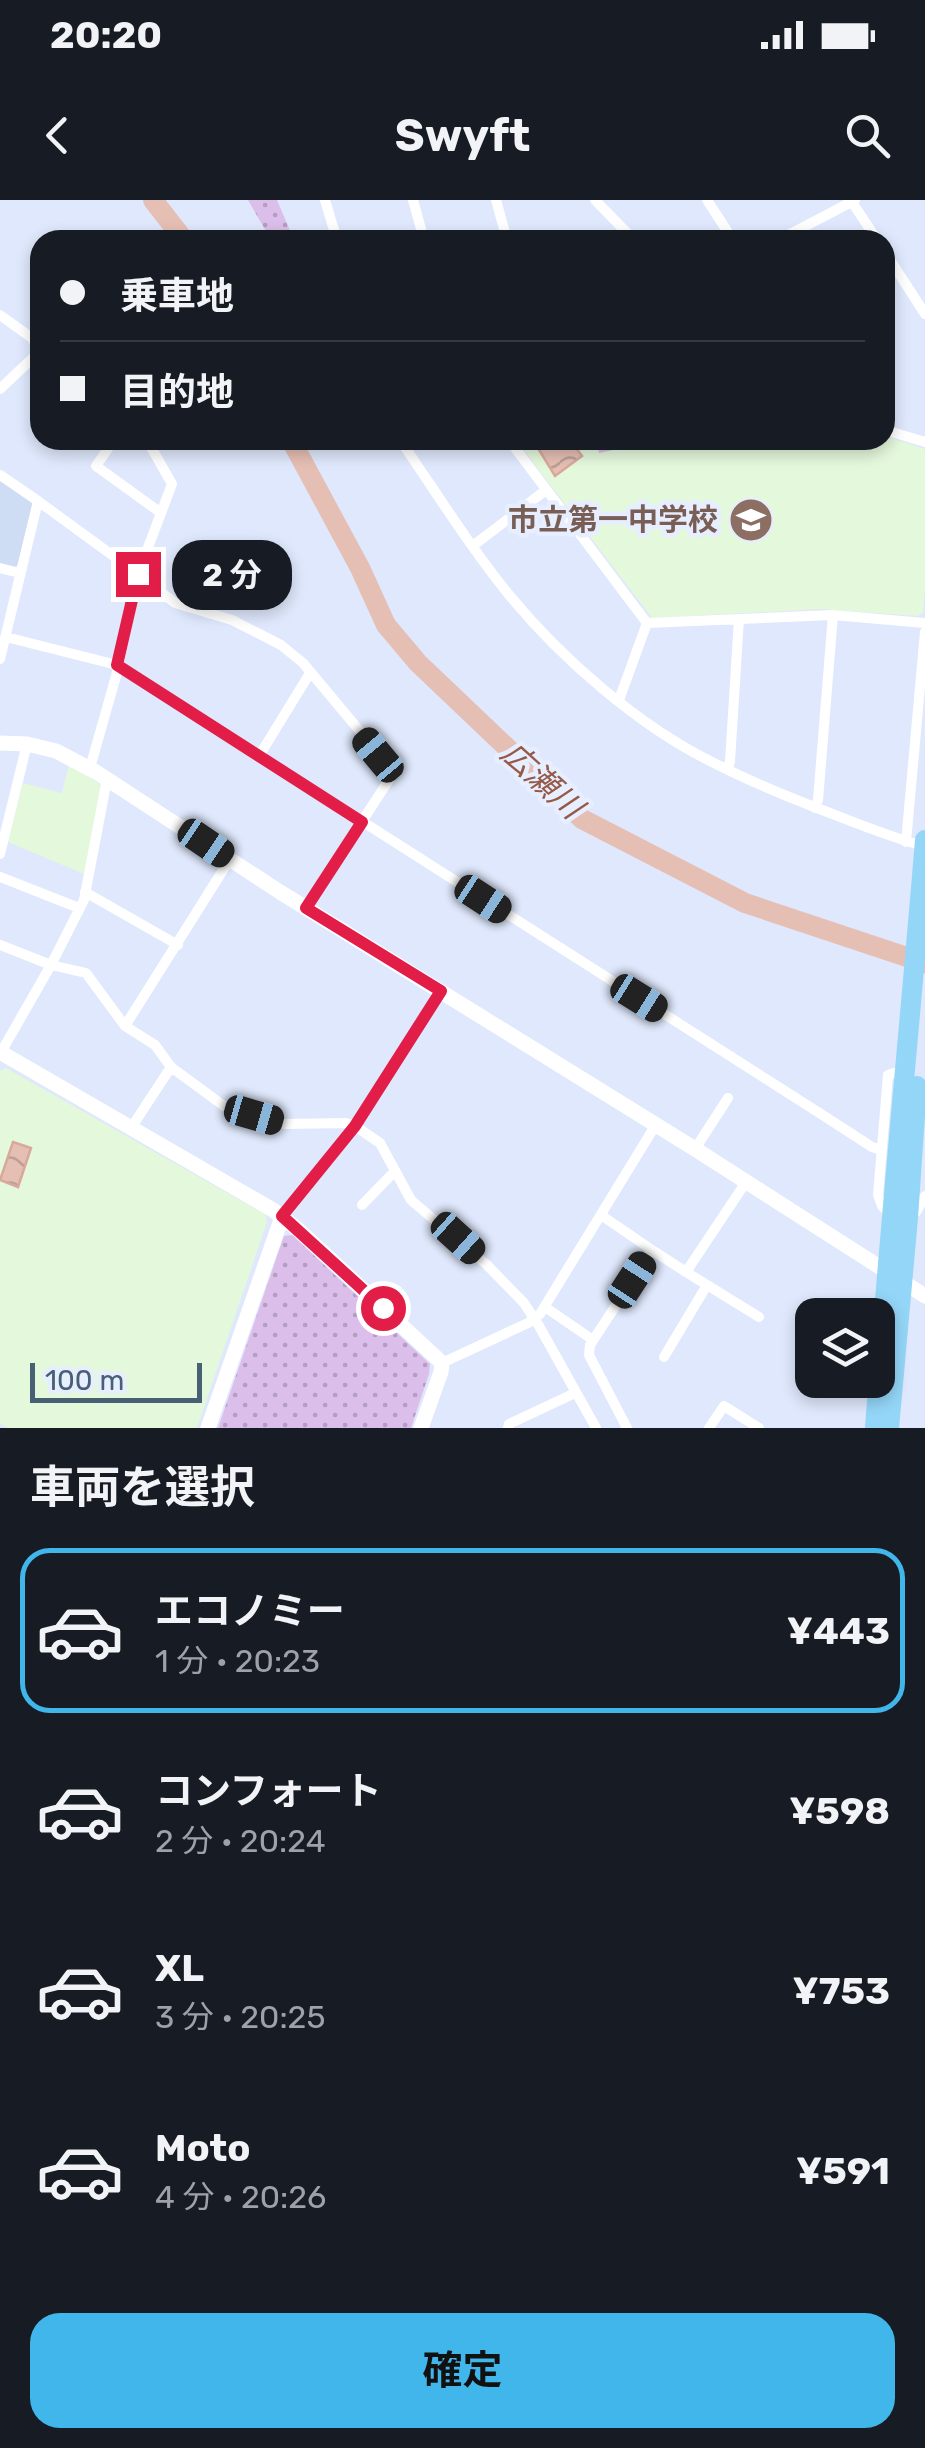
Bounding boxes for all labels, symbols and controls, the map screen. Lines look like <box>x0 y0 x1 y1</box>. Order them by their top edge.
text: 20:20 <box>50 12 162 58</box>
icon: back <box>30 108 85 163</box>
icon: search <box>840 108 895 163</box>
text: Swyft <box>395 109 530 162</box>
text: 乗車地 <box>120 273 234 319</box>
text: 目的地 <box>120 369 234 415</box>
school or university icon: 市立第一中学校 <box>728 497 774 543</box>
place label: 市立第一中学校 <box>508 502 718 538</box>
callout: 2 分 <box>173 539 293 609</box>
route end <box>116 552 161 597</box>
text: 2 分 <box>202 556 262 594</box>
car <box>347 722 409 788</box>
water label: 広瀬川 <box>494 734 593 828</box>
car <box>173 814 239 872</box>
car <box>450 870 516 928</box>
car <box>606 969 672 1027</box>
car <box>221 1092 287 1138</box>
car <box>426 1207 490 1269</box>
car <box>603 1247 661 1313</box>
route start <box>361 1286 406 1331</box>
map controls <box>795 1298 895 1398</box>
button: layers <box>795 1298 895 1398</box>
scale bar <box>30 1358 202 1402</box>
text: 100 m <box>45 1364 124 1397</box>
text: 車両を選択 <box>30 1461 255 1514</box>
icon: car <box>35 1586 125 1676</box>
text: エコノミー <box>155 1588 345 1634</box>
text: ¥443 <box>787 1608 890 1654</box>
text: 1 分 · 20:23 <box>155 1642 320 1680</box>
icon: car <box>35 1766 125 1856</box>
text: コンフォート <box>155 1768 382 1814</box>
text: ¥598 <box>789 1788 890 1834</box>
text: 2 分 · 20:24 <box>155 1822 326 1860</box>
text: XL <box>155 1945 204 1991</box>
icon: car <box>35 1946 125 2036</box>
text: ¥753 <box>792 1968 890 2014</box>
text: 3 分 · 20:25 <box>155 1998 325 2036</box>
text: Moto <box>155 2125 251 2171</box>
icon: car <box>35 2126 125 2216</box>
text: ¥591 <box>796 2148 890 2194</box>
text: 4 分 · 20:26 <box>155 2178 326 2216</box>
button: 確定 <box>30 2313 895 2428</box>

